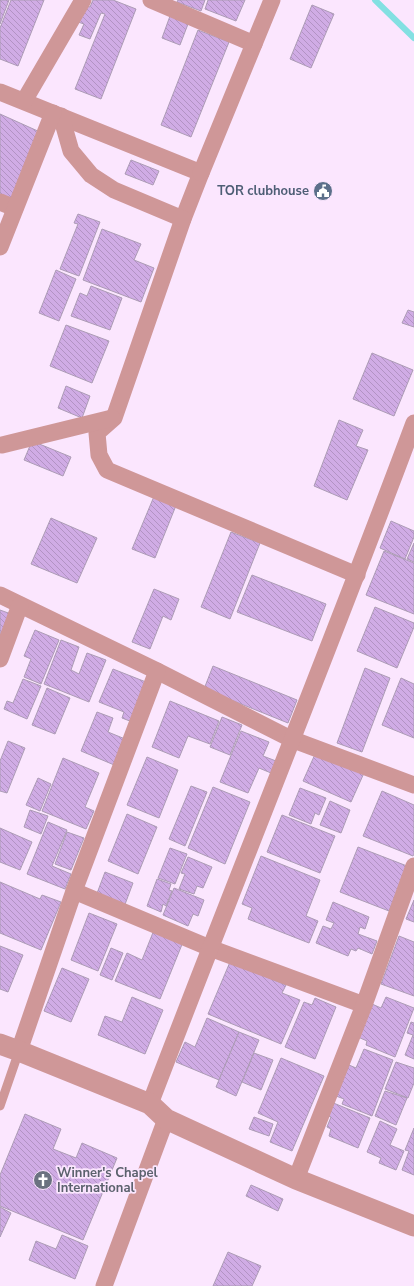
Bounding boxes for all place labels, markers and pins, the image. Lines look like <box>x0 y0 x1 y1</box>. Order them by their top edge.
public building icon: TOR clubhouse <box>312 180 334 202</box>
place label: TOR clubhouse <box>217 182 309 200</box>
place label: Winner's Chapel International <box>57 1164 159 1197</box>
church icon: Winner's Chapel International <box>32 1169 54 1191</box>

